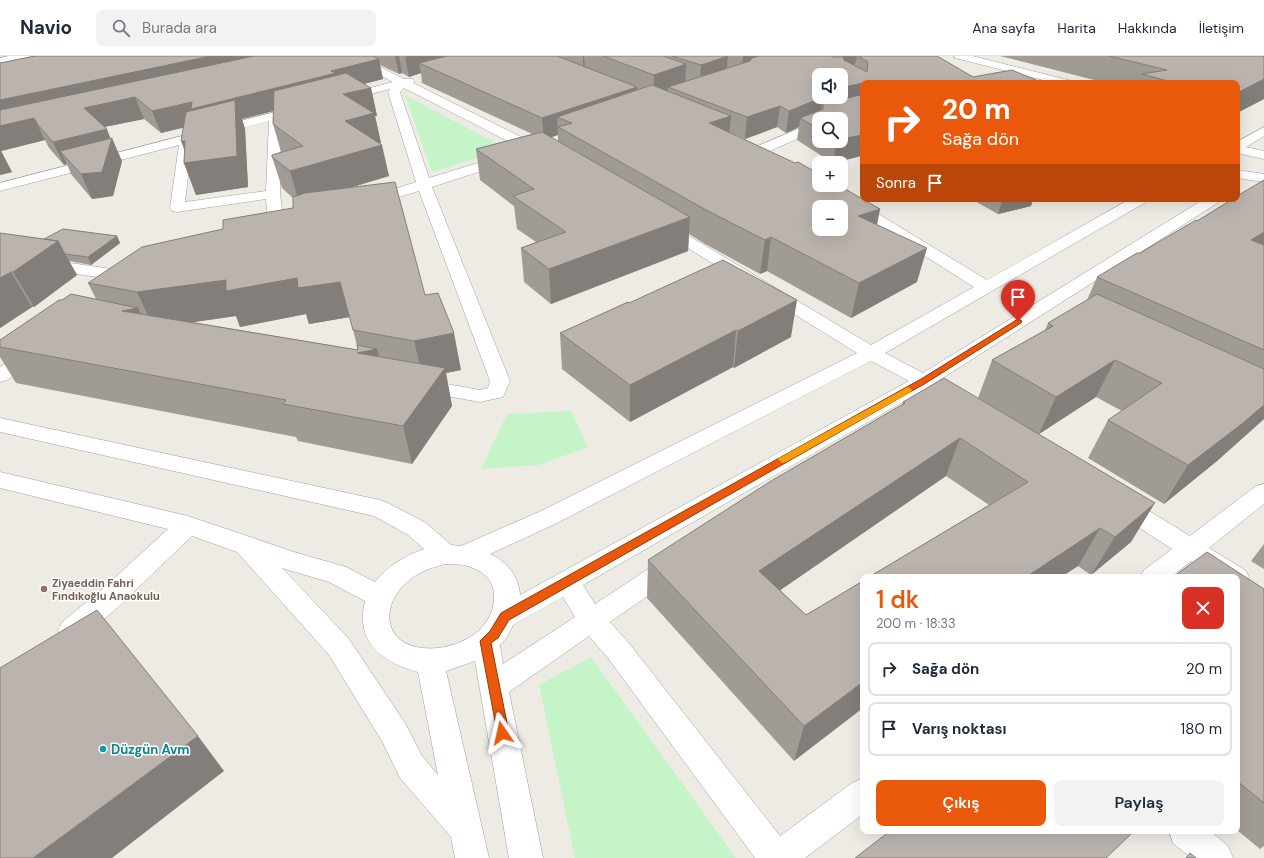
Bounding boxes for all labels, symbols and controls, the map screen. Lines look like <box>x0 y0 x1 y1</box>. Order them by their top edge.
search box <box>96 10 376 46</box>
text: Navio <box>20 15 72 40</box>
icon: search <box>110 17 132 39</box>
text: Burada ara <box>142 18 217 38</box>
text: Ana sayfa <box>972 19 1035 37</box>
text: Harita <box>1057 19 1096 37</box>
text: Hakkında <box>1118 19 1177 37</box>
text: İletişim <box>1199 19 1244 37</box>
map controls <box>812 68 848 236</box>
button: sound <box>812 68 848 104</box>
text: 20 m <box>942 91 1011 128</box>
icon: right <box>876 96 928 148</box>
button: search <box>812 112 848 148</box>
text: Sağa dön <box>942 127 1019 151</box>
button: + <box>812 156 848 192</box>
icon: arrive <box>924 172 946 194</box>
text: Sonra <box>876 173 916 193</box>
button: − <box>812 200 848 236</box>
pin <box>1001 280 1035 321</box>
icon: arrive <box>1007 286 1029 308</box>
place label: Ziyaeddin Fahri Fındıkoğlu Anaokulu <box>52 576 160 603</box>
marker: Ziyaeddin Fahri Fındıkoğlu Anaokulu <box>39 584 49 594</box>
text: 1 dk <box>876 584 919 615</box>
button: close <box>1182 587 1224 629</box>
text: 200 m · 18:33 <box>876 615 956 632</box>
icon: right <box>878 658 900 680</box>
text: Sağa dön <box>912 659 979 679</box>
text: 20 m <box>1186 659 1222 679</box>
position arrow <box>481 712 523 754</box>
icon: arrive <box>878 718 900 740</box>
text: Varış noktası <box>912 719 1006 739</box>
text: 180 m <box>1181 719 1222 739</box>
place label: Düzgün Avm <box>111 741 189 758</box>
marker: Düzgün Avm <box>98 744 108 754</box>
button: Çıkış <box>876 780 1046 826</box>
button: Paylaş <box>1054 780 1224 826</box>

